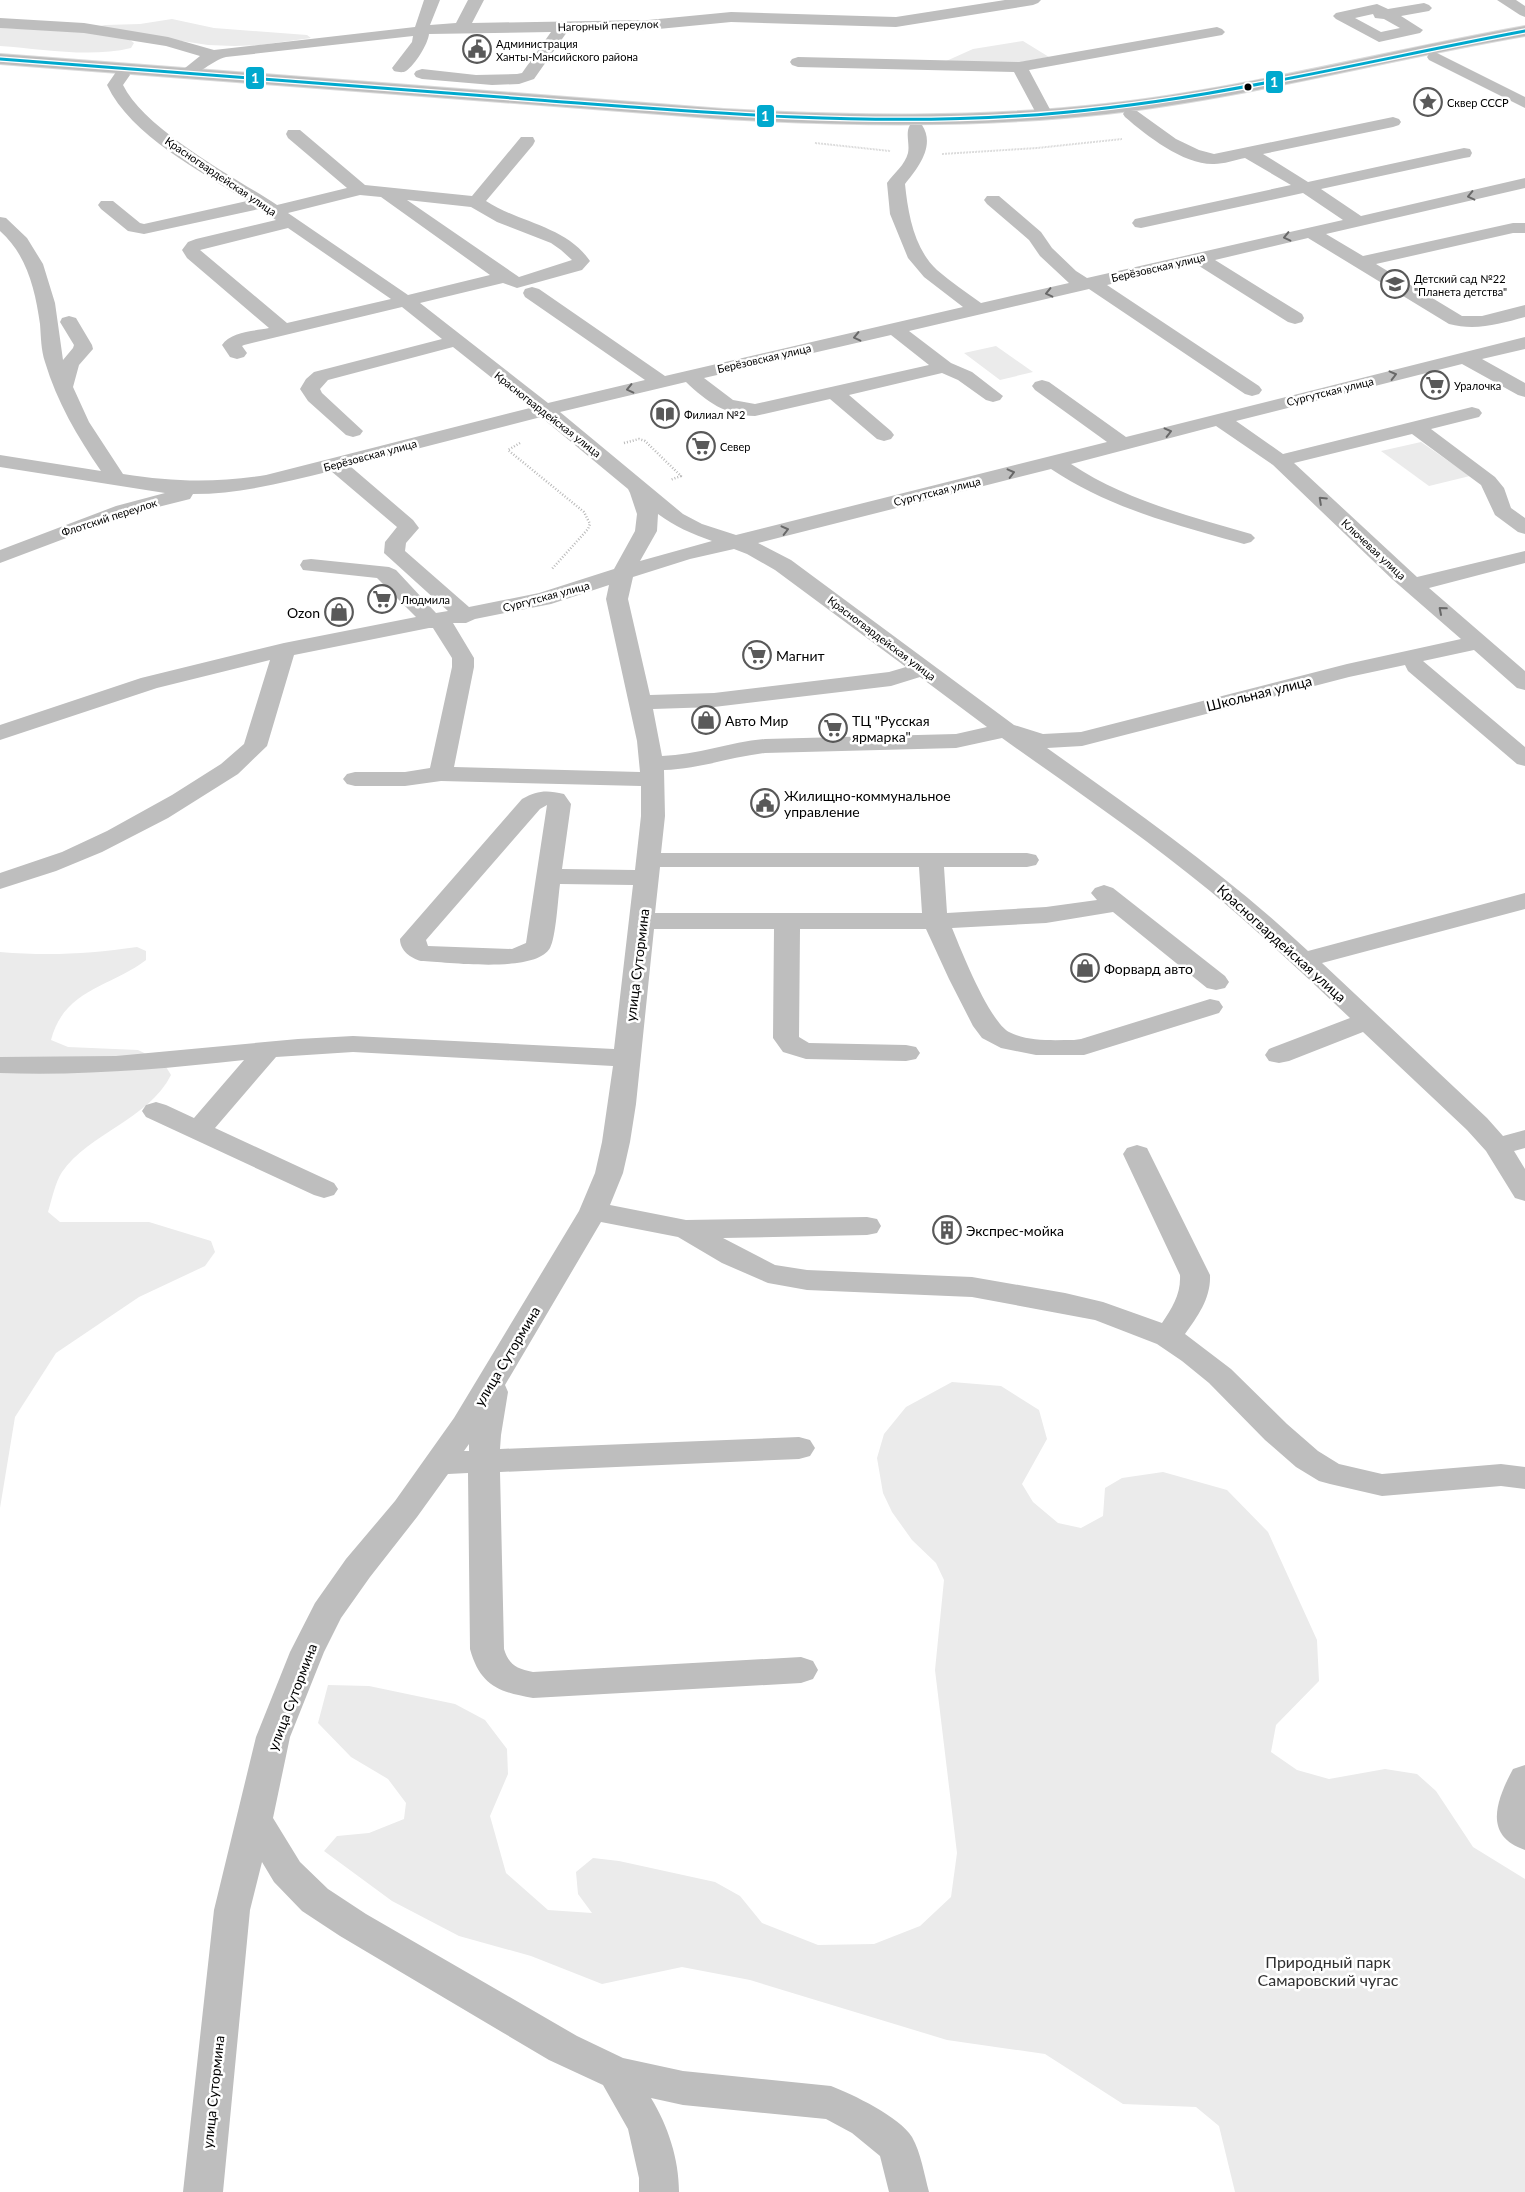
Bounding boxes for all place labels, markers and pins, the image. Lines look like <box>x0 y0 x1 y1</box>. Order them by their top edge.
public building icon: Администрация Ханты-Мансийского района <box>462 34 492 64</box>
place label: Администрация Ханты-Мансийского района <box>496 37 638 63</box>
unlabelled marker <box>1243 82 1253 92</box>
place icon: Сквер СССР <box>1413 87 1443 117</box>
place label: Сквер СССР <box>1447 96 1509 109</box>
school or university icon: Детский сад №22 "Планета детства" <box>1380 269 1410 299</box>
place label: Детский сад №22 "Планета детства" <box>1414 272 1507 298</box>
supermarket icon: Уралочка <box>1420 370 1450 400</box>
place label: Уралочка <box>1454 379 1501 392</box>
library icon: Филиал №2 <box>650 399 680 429</box>
place label: Филиал №2 <box>684 408 745 421</box>
supermarket icon: Север <box>686 431 716 461</box>
place label: Север <box>720 440 750 453</box>
supermarket icon: Людмила <box>367 584 397 614</box>
place label: Людмила <box>400 593 450 606</box>
shop icon: Ozon <box>324 597 354 627</box>
place label: Ozon <box>287 604 320 621</box>
supermarket icon: Магнит <box>742 640 772 670</box>
place label: Магнит <box>776 647 825 664</box>
shop icon: Авто Мир <box>691 705 721 735</box>
place label: Авто Мир <box>725 712 789 729</box>
place label: ТЦ "Русская ярмарка" <box>852 712 930 745</box>
supermarket icon: ТЦ "Русская ярмарка" <box>818 713 848 743</box>
place label: Жилищно-коммунальное управление <box>784 787 951 820</box>
public building icon: Жилищно-коммунальное управление <box>750 788 780 818</box>
shop icon: Форвард авто <box>1070 953 1100 983</box>
place label: Форвард авто <box>1104 960 1193 977</box>
building icon: Экспрес-мойка <box>932 1215 962 1245</box>
place label: Экспрес-мойка <box>966 1222 1064 1239</box>

